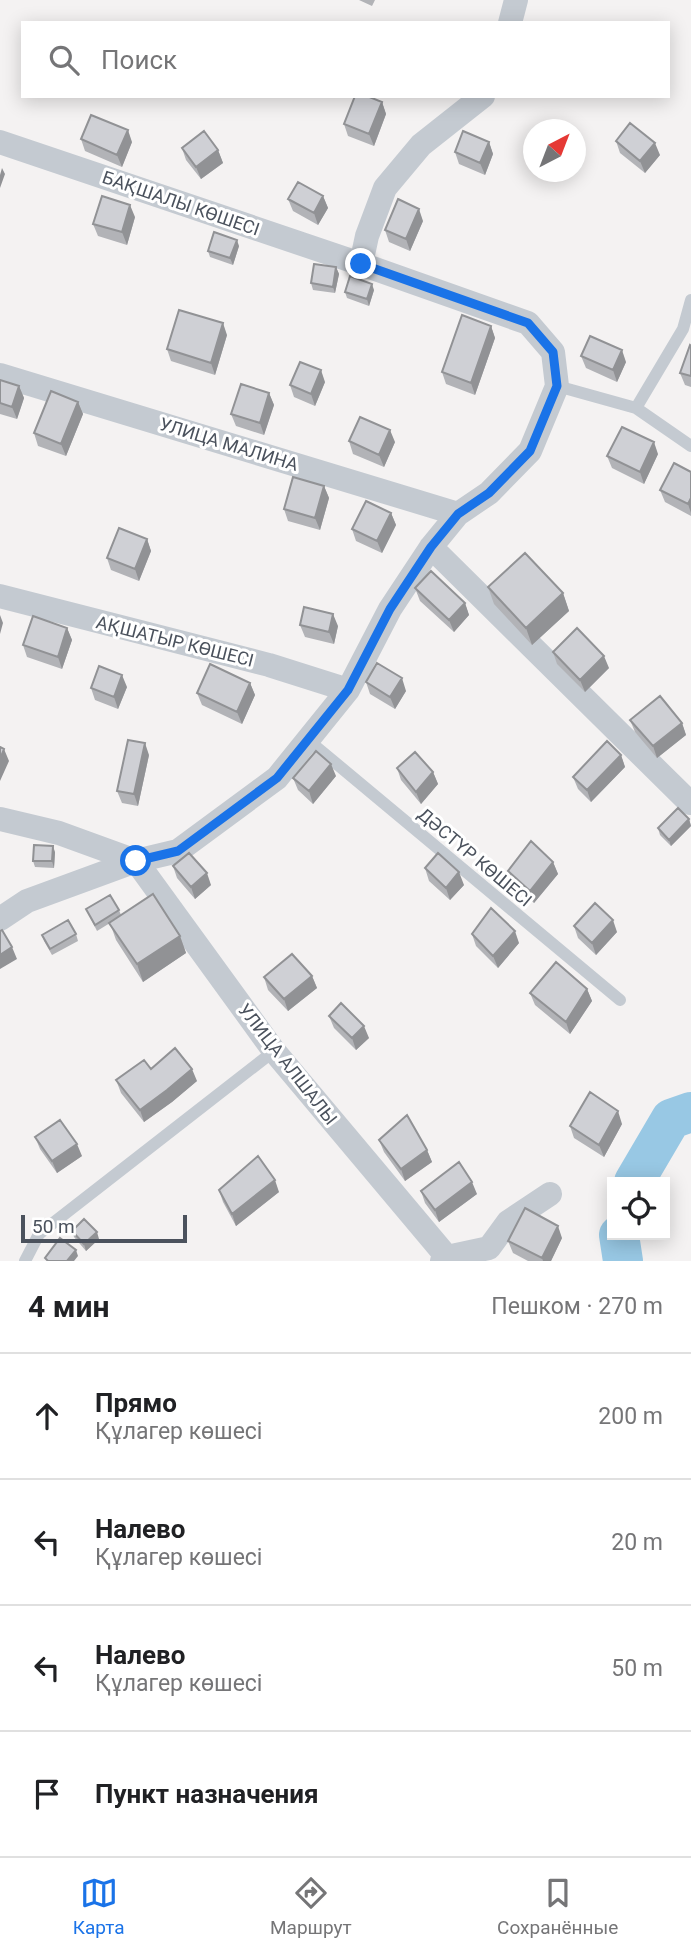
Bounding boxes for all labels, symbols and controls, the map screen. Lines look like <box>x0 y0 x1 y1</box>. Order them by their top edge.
search box <box>21 21 670 98</box>
icon: search <box>45 41 83 79</box>
text: Поиск <box>101 45 177 75</box>
north arrow <box>523 119 586 182</box>
street label: БАҚШАЛЫ КӨШЕСІ <box>100 166 262 240</box>
route end <box>345 248 376 279</box>
street label: УЛИЦА МАЛИНА <box>157 413 301 475</box>
street label: АҚШАТЫР КӨШЕСІ <box>94 611 256 671</box>
street label: ДӘСТҮР КӨШЕСІ <box>414 803 536 911</box>
route start <box>120 845 151 876</box>
street label: УЛИЦА АЛШАЛЫ <box>234 999 342 1129</box>
map controls <box>607 1177 670 1240</box>
button: locate <box>607 1177 670 1240</box>
scale bar <box>21 1212 187 1244</box>
text: 50 m <box>32 1215 75 1238</box>
text: 4 мин <box>28 1289 109 1324</box>
text: Пешком · 270 m <box>491 1293 663 1320</box>
text: Прямо <box>95 1388 177 1418</box>
icon: ahead <box>28 1397 66 1435</box>
text: 200 m <box>598 1403 663 1430</box>
text: Құлагер көшесі <box>95 1418 262 1445</box>
text: Налево <box>95 1514 185 1544</box>
icon: left <box>28 1523 66 1561</box>
text: 20 m <box>611 1529 663 1556</box>
text: Құлагер көшесі <box>95 1544 262 1571</box>
text: Налево <box>95 1640 185 1670</box>
icon: left <box>28 1649 66 1687</box>
text: 50 m <box>611 1655 663 1682</box>
text: Құлагер көшесі <box>95 1670 262 1697</box>
icon: arrive <box>28 1775 66 1813</box>
text: Пункт назначения <box>95 1779 319 1809</box>
tab: Карта <box>73 1874 125 1939</box>
tab: Маршрут <box>270 1874 352 1939</box>
tab: Сохранённые <box>497 1874 618 1939</box>

